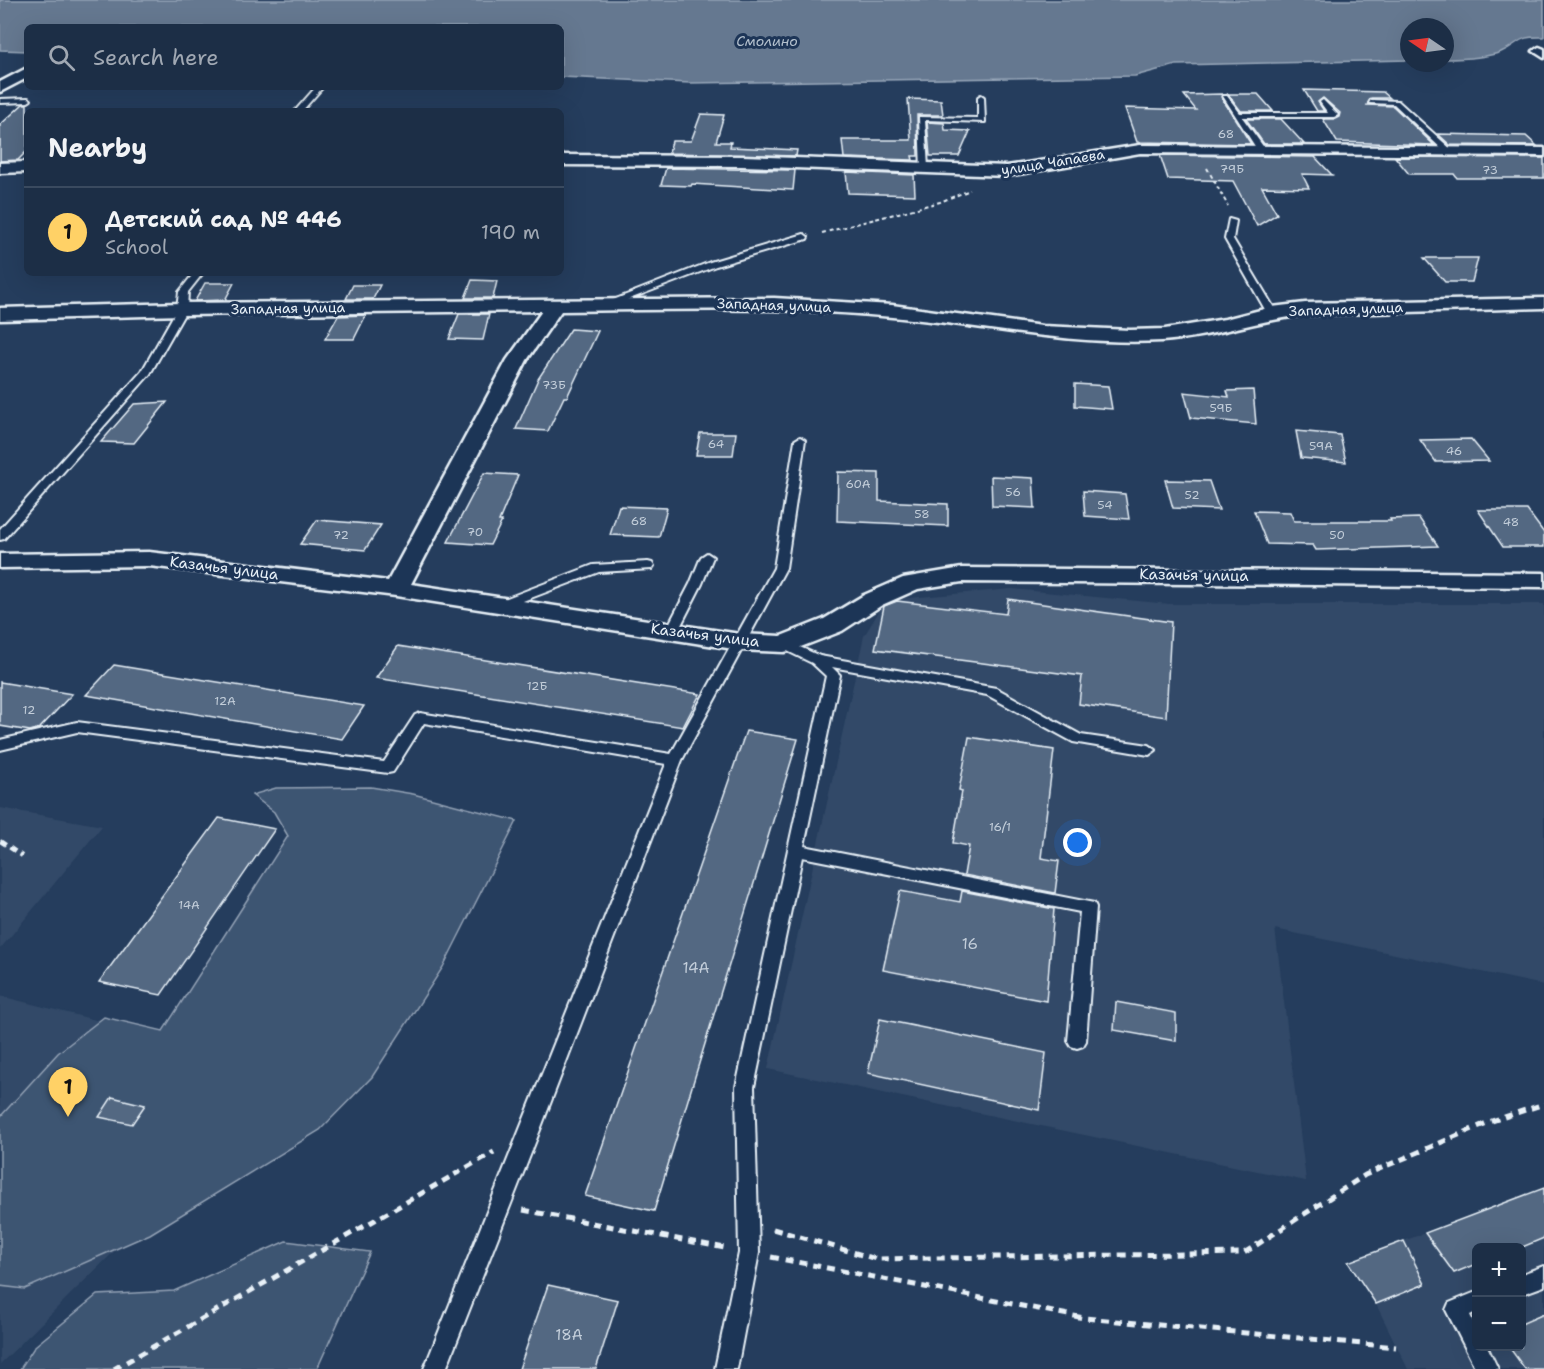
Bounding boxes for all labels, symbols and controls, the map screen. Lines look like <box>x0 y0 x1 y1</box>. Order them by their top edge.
north arrow <box>1400 18 1454 72</box>
search box <box>24 24 564 90</box>
water label: Смолино <box>736 32 798 50</box>
icon: search <box>45 41 78 74</box>
text: Search here <box>93 43 219 72</box>
house number: 68 <box>1218 126 1234 142</box>
text: Nearby <box>48 130 147 165</box>
street label: улица Чапаева <box>1000 145 1106 179</box>
house number: 79Б <box>1220 161 1244 177</box>
house number: 73 <box>1482 162 1498 178</box>
text: Детский сад № 446 <box>105 205 342 234</box>
text: 1 <box>63 219 72 245</box>
text: 190 m <box>481 219 540 245</box>
text: School <box>105 234 168 260</box>
street label: Западная улица <box>717 294 832 316</box>
street label: Западная улица <box>231 298 346 318</box>
street label: Западная улица <box>1289 298 1404 320</box>
house number: 73Б <box>542 377 566 393</box>
house number: 59Б <box>1209 400 1233 416</box>
house number: 64 <box>708 436 724 452</box>
house number: 59А <box>1309 438 1333 454</box>
house number: 46 <box>1446 443 1462 459</box>
house number: 60А <box>845 476 871 492</box>
house number: 56 <box>1005 484 1021 500</box>
house number: 52 <box>1184 487 1200 503</box>
house number: 54 <box>1097 497 1113 513</box>
house number: 58 <box>914 506 930 522</box>
house number: 68 <box>631 513 647 529</box>
house number: 48 <box>1503 514 1519 530</box>
house number: 70 <box>467 524 483 540</box>
house number: 72 <box>333 527 349 543</box>
house number: 50 <box>1329 527 1345 543</box>
street label: Казачья улица <box>169 551 280 585</box>
street label: Казачья улица <box>1139 564 1250 586</box>
street label: Казачья улица <box>650 618 761 652</box>
house number: 12Б <box>527 678 547 694</box>
house number: 12А <box>214 693 236 709</box>
house number: 12 <box>23 702 35 718</box>
house number: 16/1 <box>989 819 1011 835</box>
your location <box>1063 828 1092 857</box>
house number: 14А <box>178 897 200 913</box>
house number: 16 <box>962 934 978 954</box>
house number: 14А <box>683 958 710 978</box>
pin: 1 <box>48 1068 88 1117</box>
map controls <box>1472 1243 1526 1351</box>
button: + <box>1472 1243 1526 1297</box>
button: − <box>1472 1297 1526 1351</box>
house number: 18А <box>555 1325 583 1345</box>

